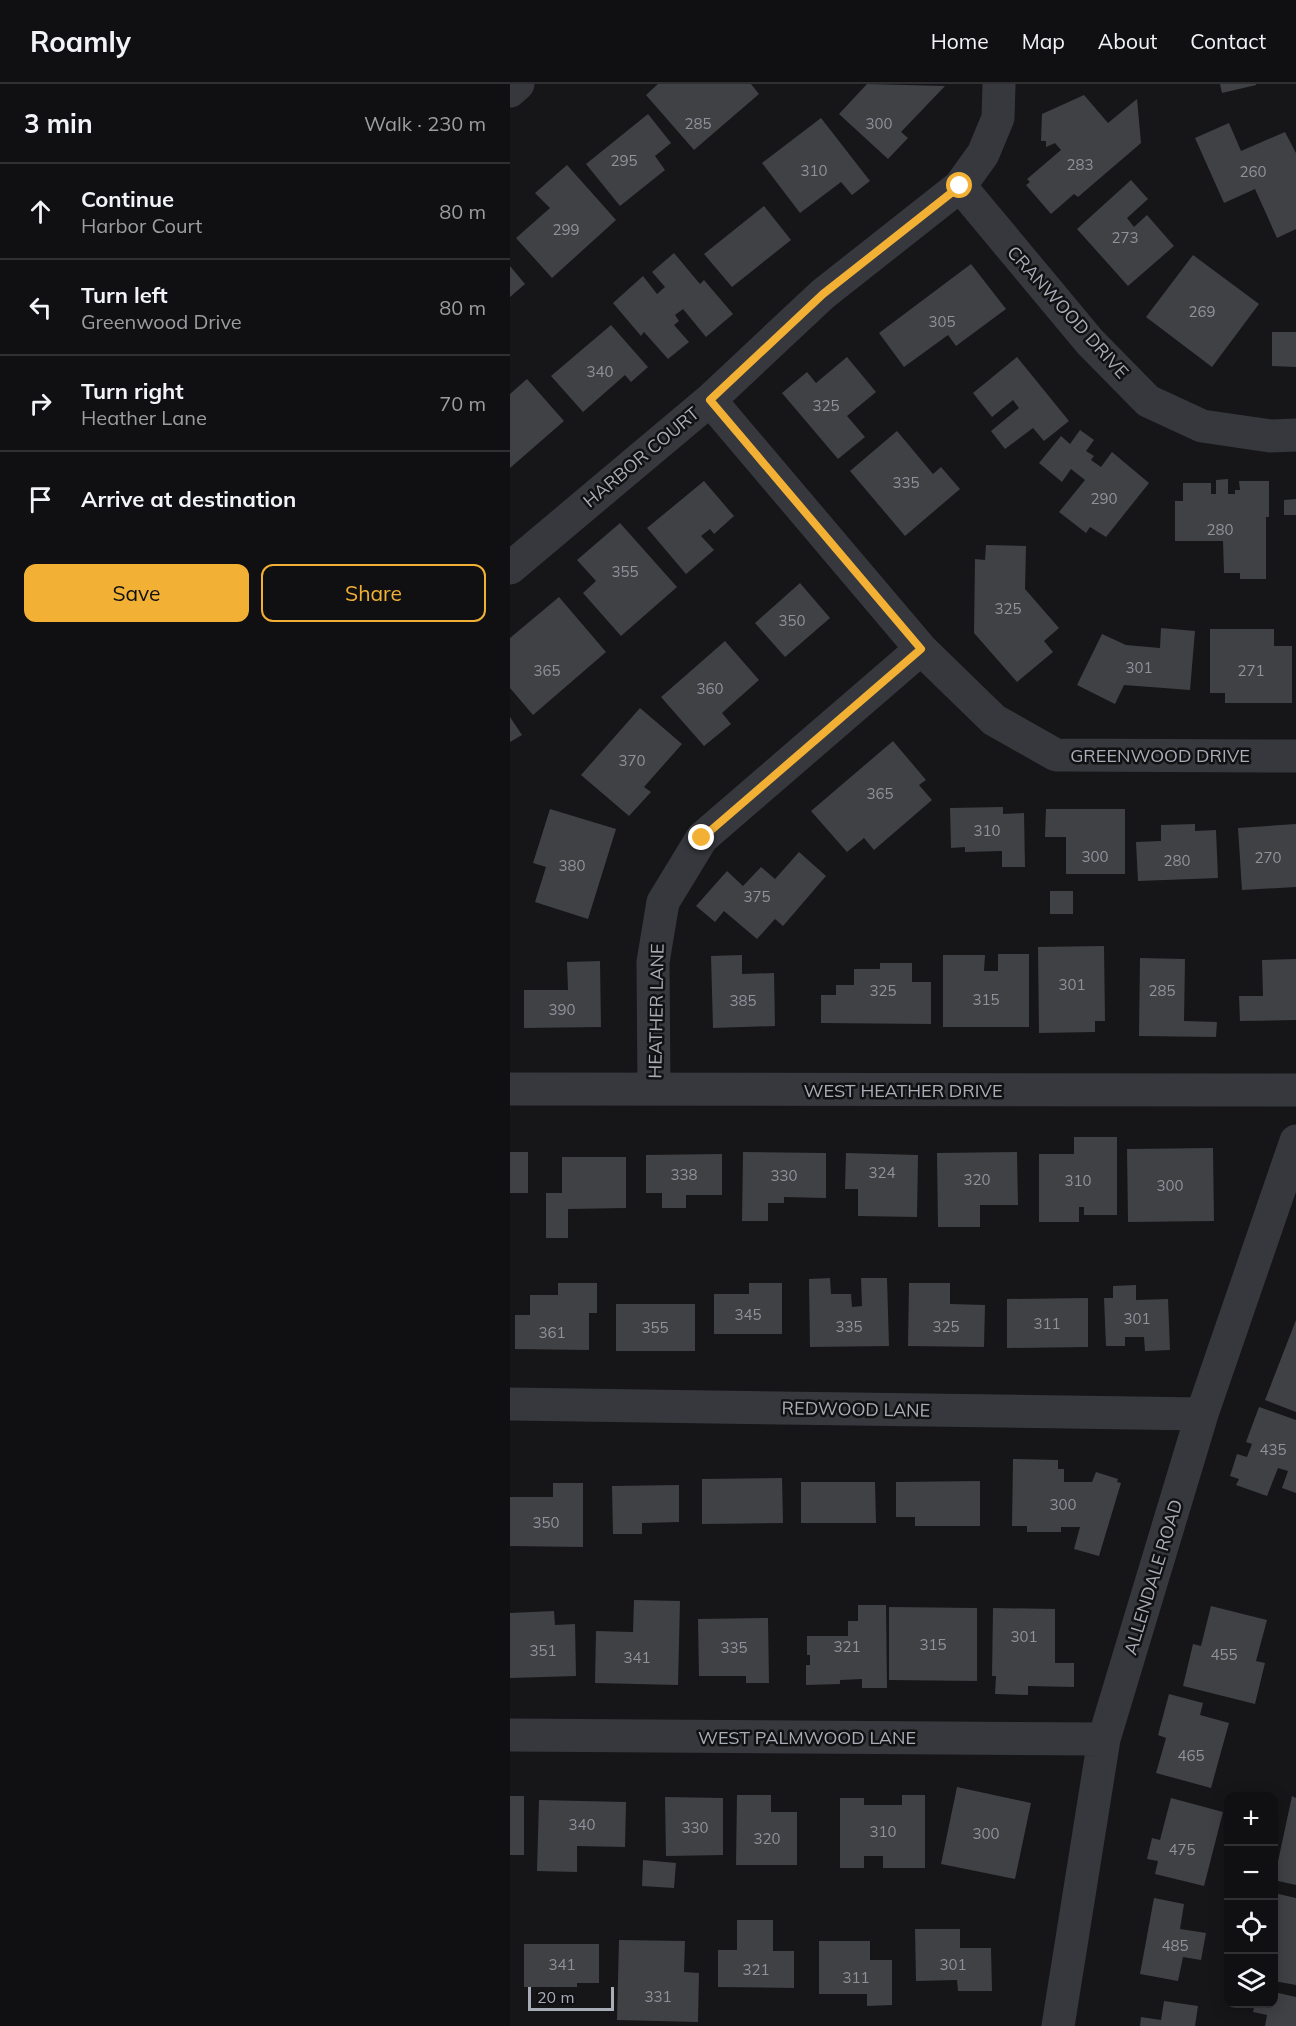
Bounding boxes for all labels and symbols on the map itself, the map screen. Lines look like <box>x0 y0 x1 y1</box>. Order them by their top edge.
house number: 285 <box>684 114 712 133</box>
house number: 300 <box>865 114 893 133</box>
house number: 295 <box>610 151 638 170</box>
house number: 283 <box>1066 155 1094 174</box>
house number: 310 <box>800 161 828 180</box>
house number: 260 <box>1239 162 1267 181</box>
route start <box>946 172 972 198</box>
house number: 299 <box>552 220 580 239</box>
house number: 273 <box>1111 228 1139 247</box>
street label: CRANWOOD DRIVE <box>1002 241 1134 383</box>
house number: 269 <box>1188 302 1216 321</box>
house number: 305 <box>928 312 956 331</box>
house number: 340 <box>586 362 614 381</box>
house number: 325 <box>812 396 840 415</box>
street label: HARBOR COURT <box>578 402 704 512</box>
house number: 335 <box>892 473 920 492</box>
house number: 290 <box>1090 489 1118 508</box>
house number: 280 <box>1206 520 1234 539</box>
house number: 355 <box>611 562 639 581</box>
house number: 325 <box>994 599 1022 618</box>
house number: 350 <box>778 611 806 630</box>
house number: 301 <box>1125 658 1153 677</box>
house number: 365 <box>533 661 561 680</box>
house number: 271 <box>1237 661 1265 680</box>
house number: 360 <box>696 679 724 698</box>
street label: GREENWOOD DRIVE <box>1070 744 1250 767</box>
house number: 370 <box>618 751 646 770</box>
house number: 365 <box>866 784 894 803</box>
house number: 310 <box>973 821 1001 840</box>
route end <box>688 824 714 850</box>
house number: 300 <box>1081 847 1109 866</box>
house number: 270 <box>1254 848 1282 867</box>
house number: 280 <box>1163 851 1191 870</box>
house number: 380 <box>558 856 586 875</box>
house number: 375 <box>743 887 771 906</box>
street label: HEATHER LANE <box>643 943 669 1079</box>
house number: 301 <box>1058 975 1086 994</box>
house number: 325 <box>869 981 897 1000</box>
house number: 285 <box>1148 981 1176 1000</box>
house number: 315 <box>972 990 1000 1009</box>
house number: 385 <box>729 991 757 1010</box>
house number: 390 <box>548 1000 576 1019</box>
street label: WEST HEATHER DRIVE <box>803 1079 1003 1102</box>
house number: 324 <box>868 1163 896 1182</box>
house number: 338 <box>670 1165 698 1184</box>
house number: 330 <box>770 1166 798 1185</box>
house number: 320 <box>963 1170 991 1189</box>
house number: 310 <box>1064 1171 1092 1190</box>
house number: 300 <box>1156 1176 1184 1195</box>
house number: 345 <box>734 1305 762 1324</box>
house number: 301 <box>1123 1309 1151 1328</box>
house number: 311 <box>1033 1314 1061 1333</box>
house number: 335 <box>835 1317 863 1336</box>
house number: 325 <box>932 1317 960 1336</box>
house number: 355 <box>641 1318 669 1337</box>
house number: 361 <box>538 1323 566 1342</box>
street label: REDWOOD LANE <box>782 1396 930 1422</box>
house number: 435 <box>1259 1440 1287 1459</box>
house number: 300 <box>1049 1495 1077 1514</box>
street label: ALLENDALE ROAD <box>1118 1497 1188 1657</box>
house number: 350 <box>532 1513 560 1532</box>
house number: 301 <box>1010 1627 1038 1646</box>
house number: 315 <box>919 1635 947 1654</box>
house number: 321 <box>833 1637 861 1656</box>
house number: 335 <box>720 1638 748 1657</box>
house number: 351 <box>529 1641 557 1660</box>
house number: 455 <box>1210 1645 1238 1664</box>
house number: 341 <box>623 1648 651 1667</box>
street label: WEST PALMWOOD LANE <box>698 1726 916 1749</box>
house number: 465 <box>1177 1746 1205 1765</box>
house number: 340 <box>568 1815 596 1834</box>
house number: 330 <box>681 1818 709 1837</box>
house number: 310 <box>869 1822 897 1841</box>
house number: 300 <box>972 1824 1000 1843</box>
house number: 320 <box>753 1829 781 1848</box>
house number: 475 <box>1168 1840 1196 1859</box>
house number: 485 <box>1161 1936 1189 1955</box>
house number: 341 <box>548 1955 576 1974</box>
house number: 301 <box>939 1955 967 1974</box>
house number: 321 <box>742 1960 770 1979</box>
house number: 311 <box>842 1968 870 1987</box>
scale bar <box>528 1984 614 2012</box>
house number: 331 <box>644 1987 672 2006</box>

